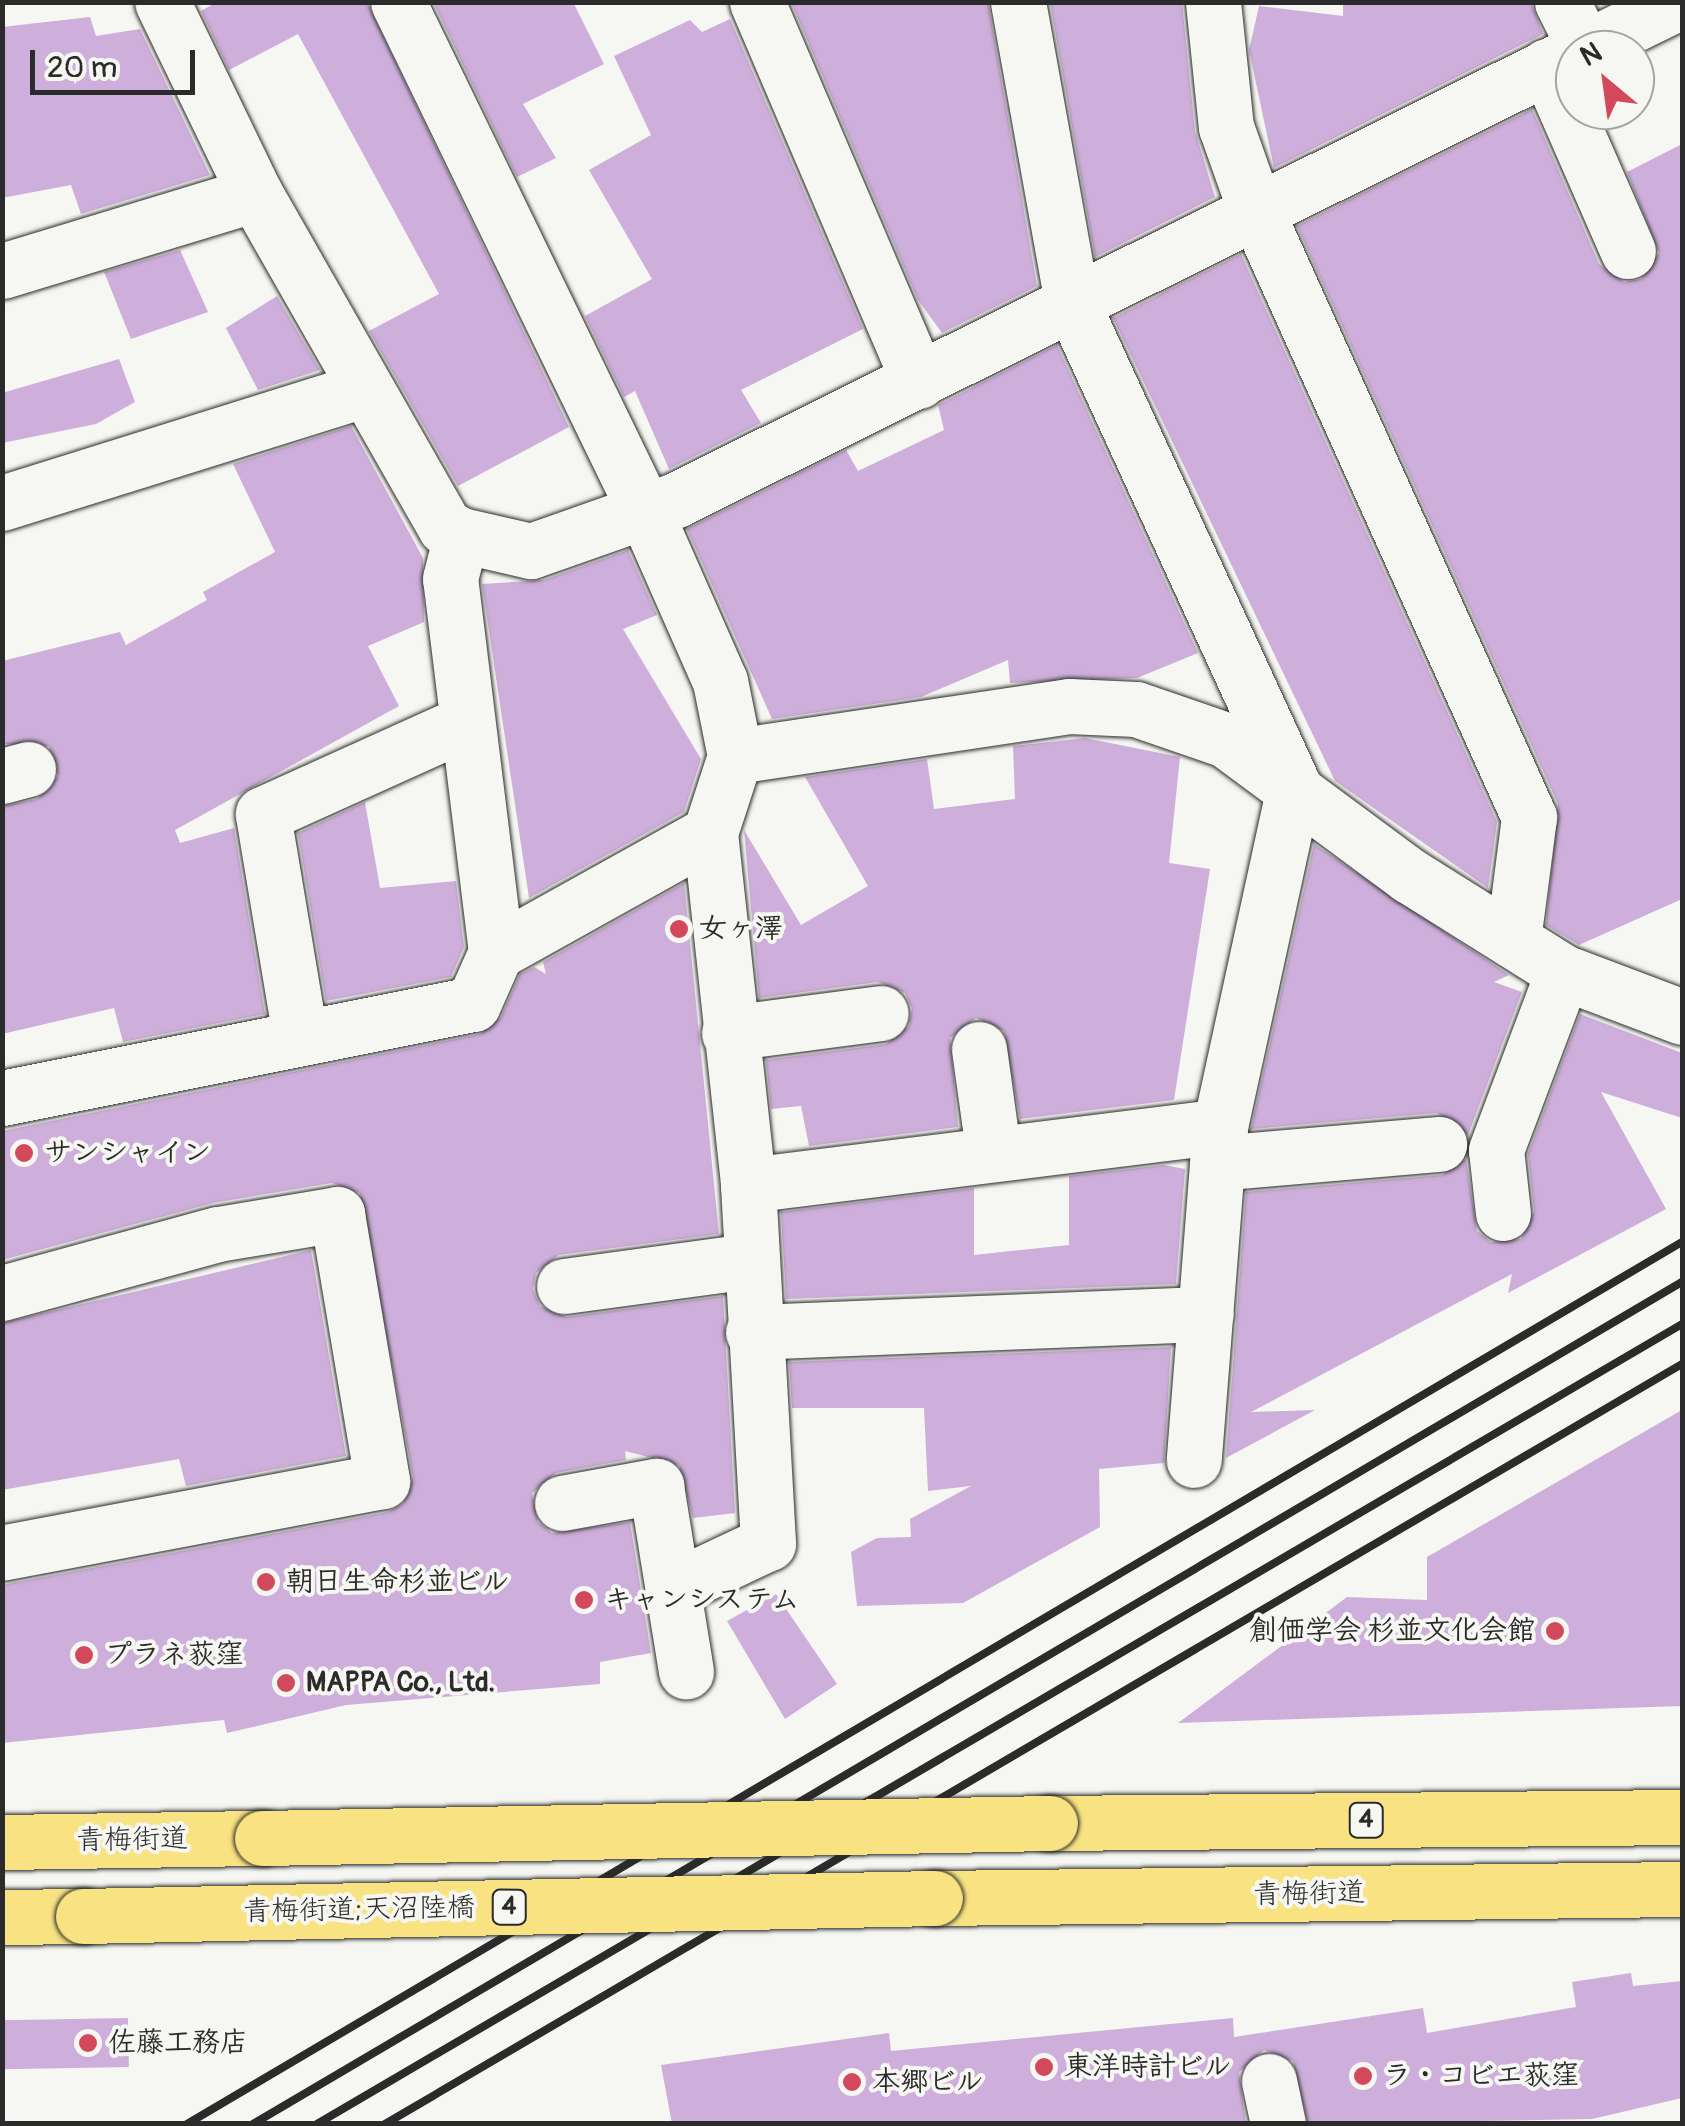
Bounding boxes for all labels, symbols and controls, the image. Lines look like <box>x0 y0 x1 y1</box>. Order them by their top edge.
scale bar <box>35 30 200 92</box>
north arrow <box>1555 30 1655 130</box>
text: N <box>1574 35 1608 75</box>
text: 20 m <box>47 49 117 86</box>
place label: 女ヶ澤 <box>699 912 783 946</box>
marker: 女ヶ澤 <box>668 918 690 940</box>
place label: サンシャイン <box>44 1136 212 1170</box>
marker: サンシャイン <box>13 1142 35 1164</box>
place label: 朝日生命杉並ビル <box>286 1565 510 1599</box>
marker: 朝日生命杉並ビル <box>255 1571 277 1593</box>
place label: キャンシステム <box>604 1583 800 1617</box>
marker: キャンシステム <box>573 1589 595 1611</box>
place label: 創価学会 杉並文化会館 <box>1249 1614 1535 1648</box>
marker: 創価学会 杉並文化会館 <box>1544 1620 1566 1642</box>
place label: プラネ荻窪 <box>104 1638 244 1672</box>
marker: プラネ荻窪 <box>73 1644 95 1666</box>
place label: MAPPA Co., Ltd. <box>306 1666 495 1700</box>
marker: MAPPA Co., Ltd. <box>275 1672 297 1694</box>
road number: 4 <box>1348 1800 1384 1840</box>
street label: 青梅街道 <box>76 1822 188 1858</box>
street label: 青梅街道 <box>1253 1876 1365 1912</box>
road number: 4 <box>492 1887 526 1927</box>
street label: 青梅街道;天沼陸橋 <box>243 1891 475 1929</box>
place label: 佐藤工務店 <box>108 2026 248 2060</box>
marker: 佐藤工務店 <box>77 2032 99 2054</box>
place label: 東洋時計ビル <box>1064 2050 1232 2084</box>
marker: 東洋時計ビル <box>1033 2056 1055 2078</box>
place label: ラ・コビエ荻窪 <box>1383 2059 1579 2093</box>
place label: 本郷ビル <box>872 2065 984 2099</box>
marker: ラ・コビエ荻窪 <box>1352 2065 1374 2087</box>
marker: 本郷ビル <box>841 2071 863 2093</box>

